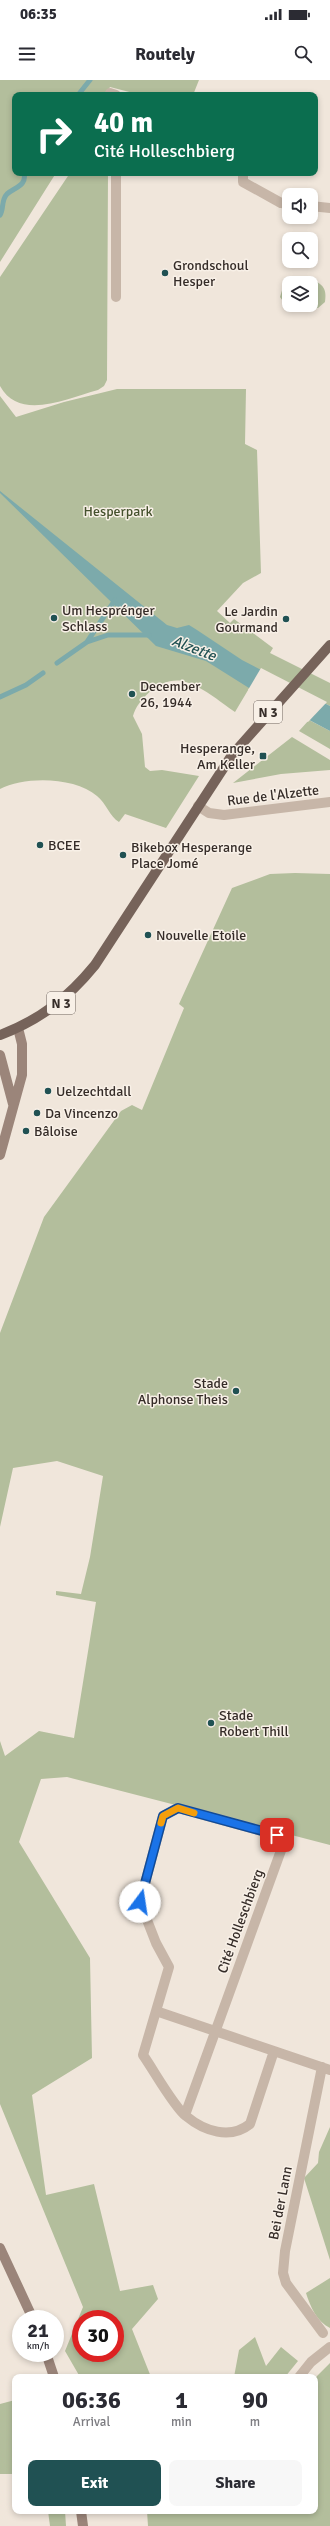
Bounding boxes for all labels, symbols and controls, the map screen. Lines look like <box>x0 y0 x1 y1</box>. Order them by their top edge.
text: 06:35 <box>20 5 57 23</box>
icon: menu <box>16 43 38 65</box>
text: Routely <box>135 43 195 65</box>
icon: search <box>292 43 314 65</box>
text: 40 m <box>94 106 153 140</box>
icon: right <box>28 108 80 160</box>
text: Cité Holleschbierg <box>94 140 235 162</box>
map controls <box>282 188 318 312</box>
button: sound <box>282 188 318 224</box>
button: search <box>282 232 318 268</box>
place label: Grondschoul Hesper <box>173 257 249 290</box>
marker: Grondschoul Hesper <box>160 268 170 278</box>
button: layers <box>282 276 318 312</box>
park label: Hesperpark <box>84 503 152 520</box>
place label: Um Hesprénger Schlass <box>62 602 156 635</box>
place label: Le Jardin Gourmand <box>216 603 278 636</box>
marker: Um Hesprénger Schlass <box>49 613 59 623</box>
marker: Le Jardin Gourmand <box>281 614 291 624</box>
water label: Alzette <box>170 631 220 665</box>
place label: December 26, 1944 <box>140 678 201 711</box>
marker: December 26, 1944 <box>127 689 137 699</box>
road number: N 3 <box>254 701 282 723</box>
place label: Hesperange, Am Keller <box>180 740 256 773</box>
marker: Hesperange, Am Keller <box>258 751 268 761</box>
street label: Rue de l'Alzette <box>226 781 320 810</box>
place label: BCEE <box>48 837 81 854</box>
place label: Bikebox Hesperange Place Jomé <box>131 839 252 872</box>
marker: BCEE <box>35 840 45 850</box>
marker: Bikebox Hesperange Place Jomé <box>118 850 128 860</box>
place label: Nouvelle Etoile <box>156 927 246 944</box>
marker: Nouvelle Etoile <box>143 930 153 940</box>
road number: N 3 <box>47 992 75 1014</box>
place label: Uelzechtdall <box>56 1083 131 1100</box>
marker: Uelzechtdall <box>43 1086 53 1096</box>
place label: Da Vincenzo <box>45 1105 118 1122</box>
marker: Da Vincenzo <box>32 1108 42 1118</box>
place label: Bâloise <box>34 1123 78 1140</box>
marker: Bâloise <box>21 1126 31 1136</box>
place label: Stade Alphonse Theis <box>138 1375 228 1408</box>
marker: Stade Alphonse Theis <box>231 1386 241 1396</box>
place label: Stade Robert Thill <box>219 1707 289 1740</box>
marker: Stade Robert Thill <box>206 1718 216 1728</box>
pin <box>260 1818 294 1852</box>
icon: arrive <box>266 1824 288 1846</box>
street label: Cité Holleschbierg <box>214 1867 267 1976</box>
position arrow <box>119 1881 161 1923</box>
street label: Bei der Lann <box>265 2165 296 2241</box>
speed limit sign: 30 <box>72 2310 124 2362</box>
text: 21 <box>27 2318 49 2343</box>
text: km/h <box>27 2340 49 2352</box>
text: 06:36 <box>62 2385 121 2415</box>
text: 1 <box>175 2385 188 2415</box>
text: 90 <box>242 2385 268 2415</box>
text: Arrival <box>73 2414 110 2430</box>
text: min <box>171 2414 192 2430</box>
text: m <box>250 2414 260 2430</box>
button: Exit <box>28 2460 161 2506</box>
button: Share <box>169 2460 302 2506</box>

